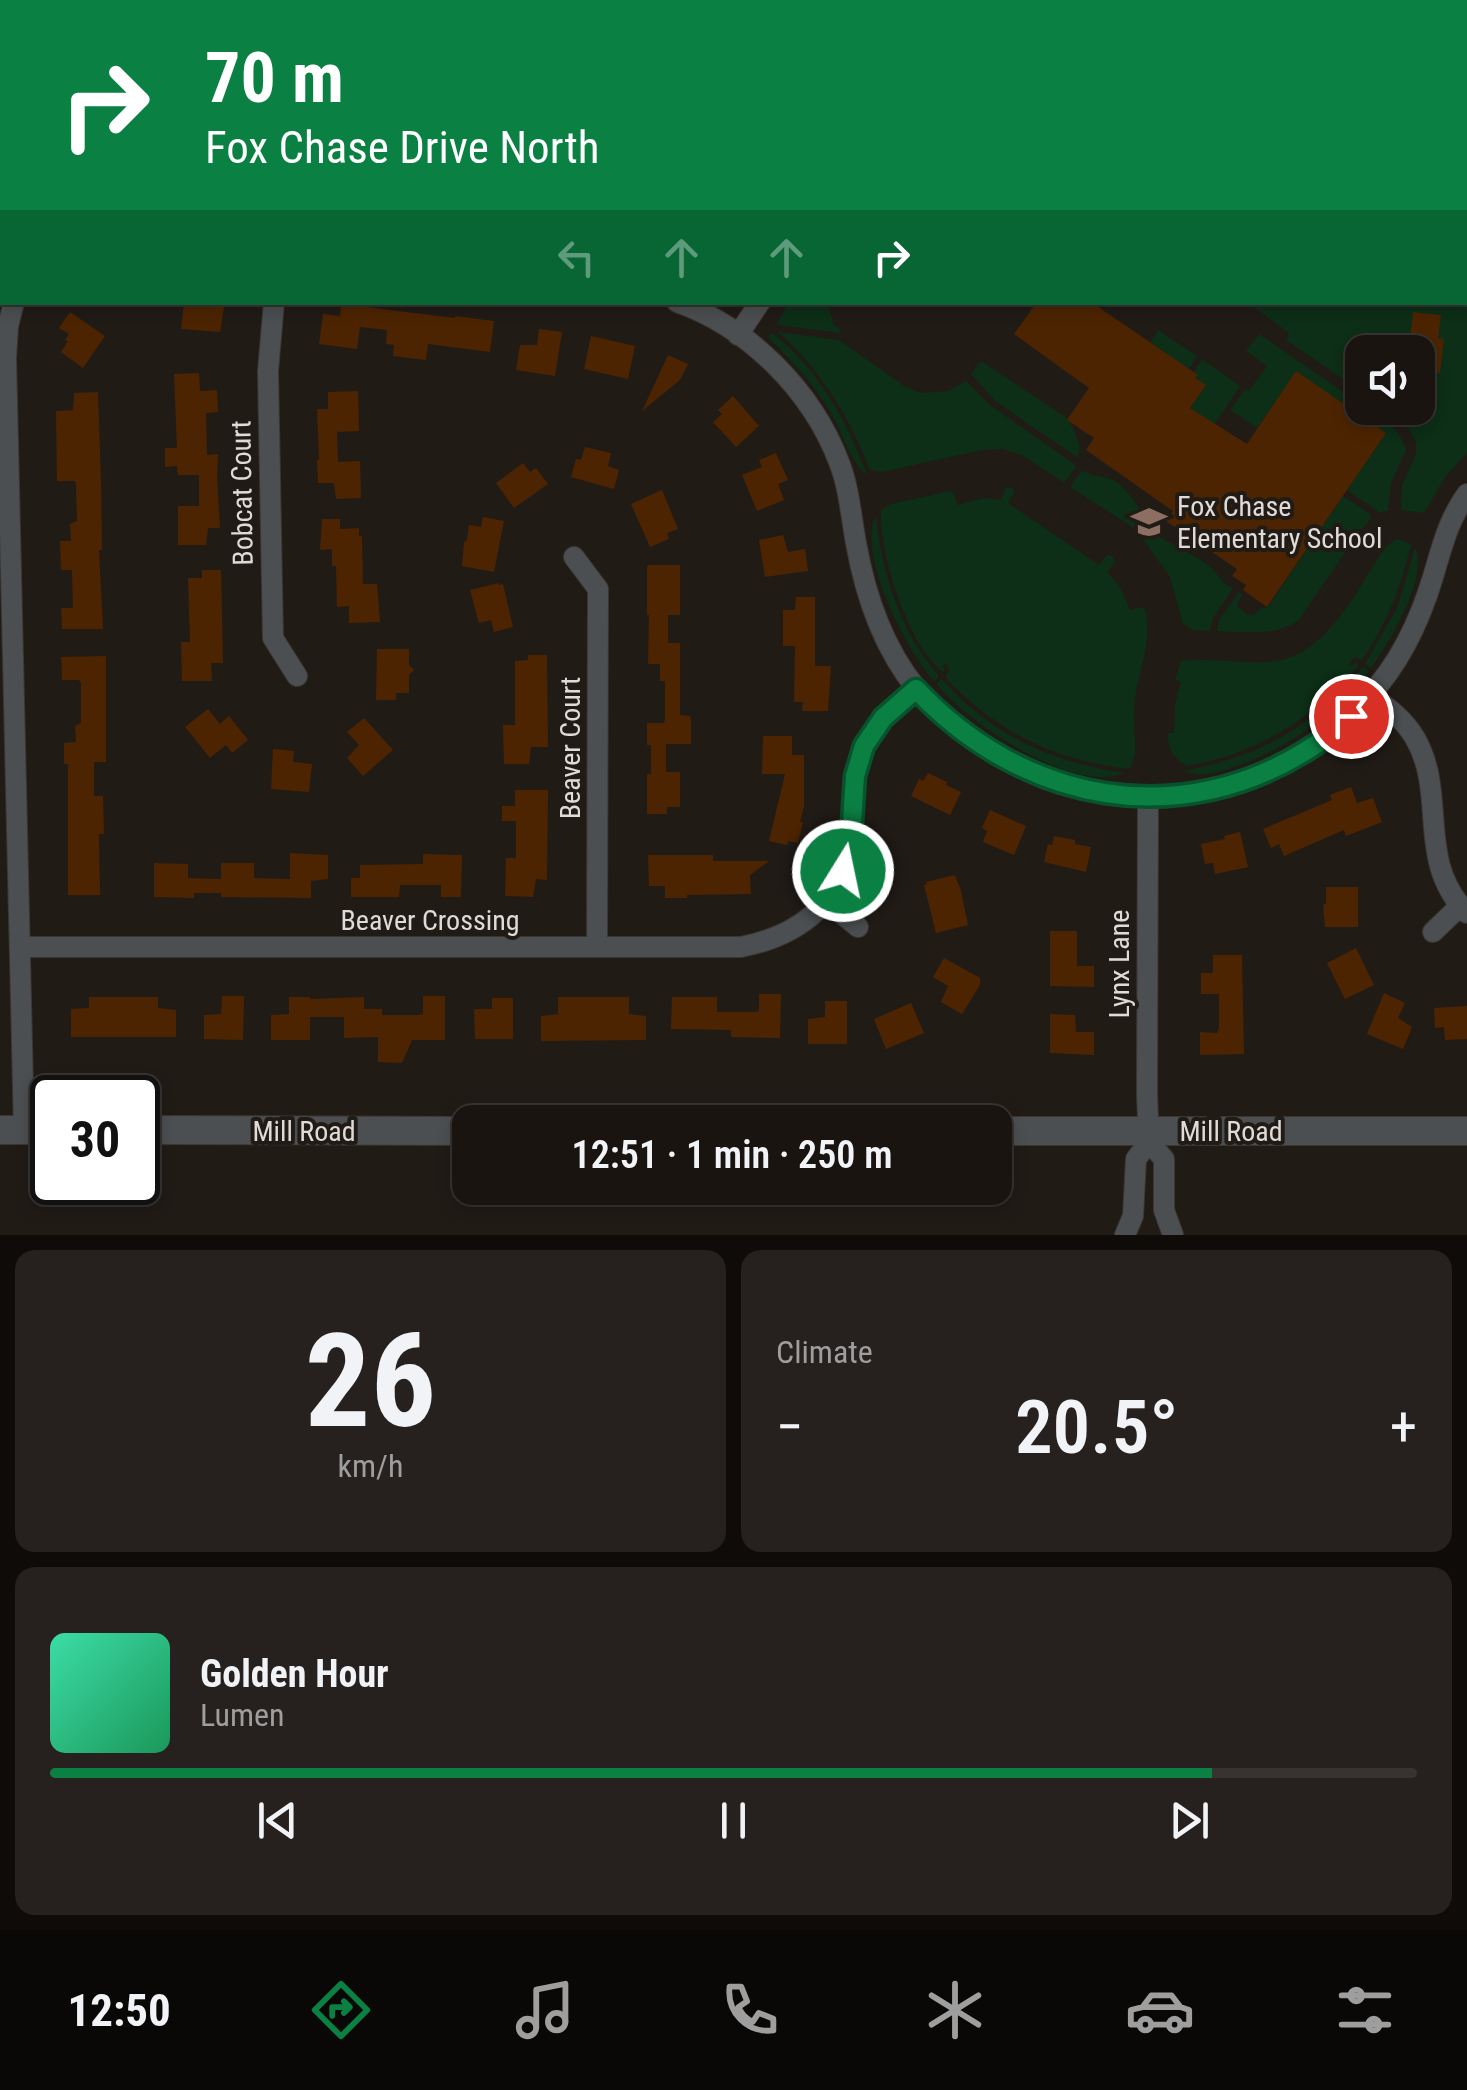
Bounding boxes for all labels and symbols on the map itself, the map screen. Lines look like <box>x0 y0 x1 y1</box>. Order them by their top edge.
street label: Bobcat Court <box>224 420 260 566</box>
place label: Fox Chase Elementary School <box>1177 490 1382 555</box>
school or university icon: Fox Chase Elementary School <box>1130 503 1168 541</box>
pin <box>1309 674 1394 759</box>
street label: Beaver Court <box>554 677 587 819</box>
position arrow <box>791 819 895 923</box>
street label: Beaver Crossing <box>340 904 520 937</box>
street label: Lynx Lane <box>1103 910 1136 1018</box>
speed limit sign: 30 <box>30 1075 160 1205</box>
street label: Mill Road <box>252 1115 356 1148</box>
street label: Mill Road <box>1179 1115 1283 1148</box>

